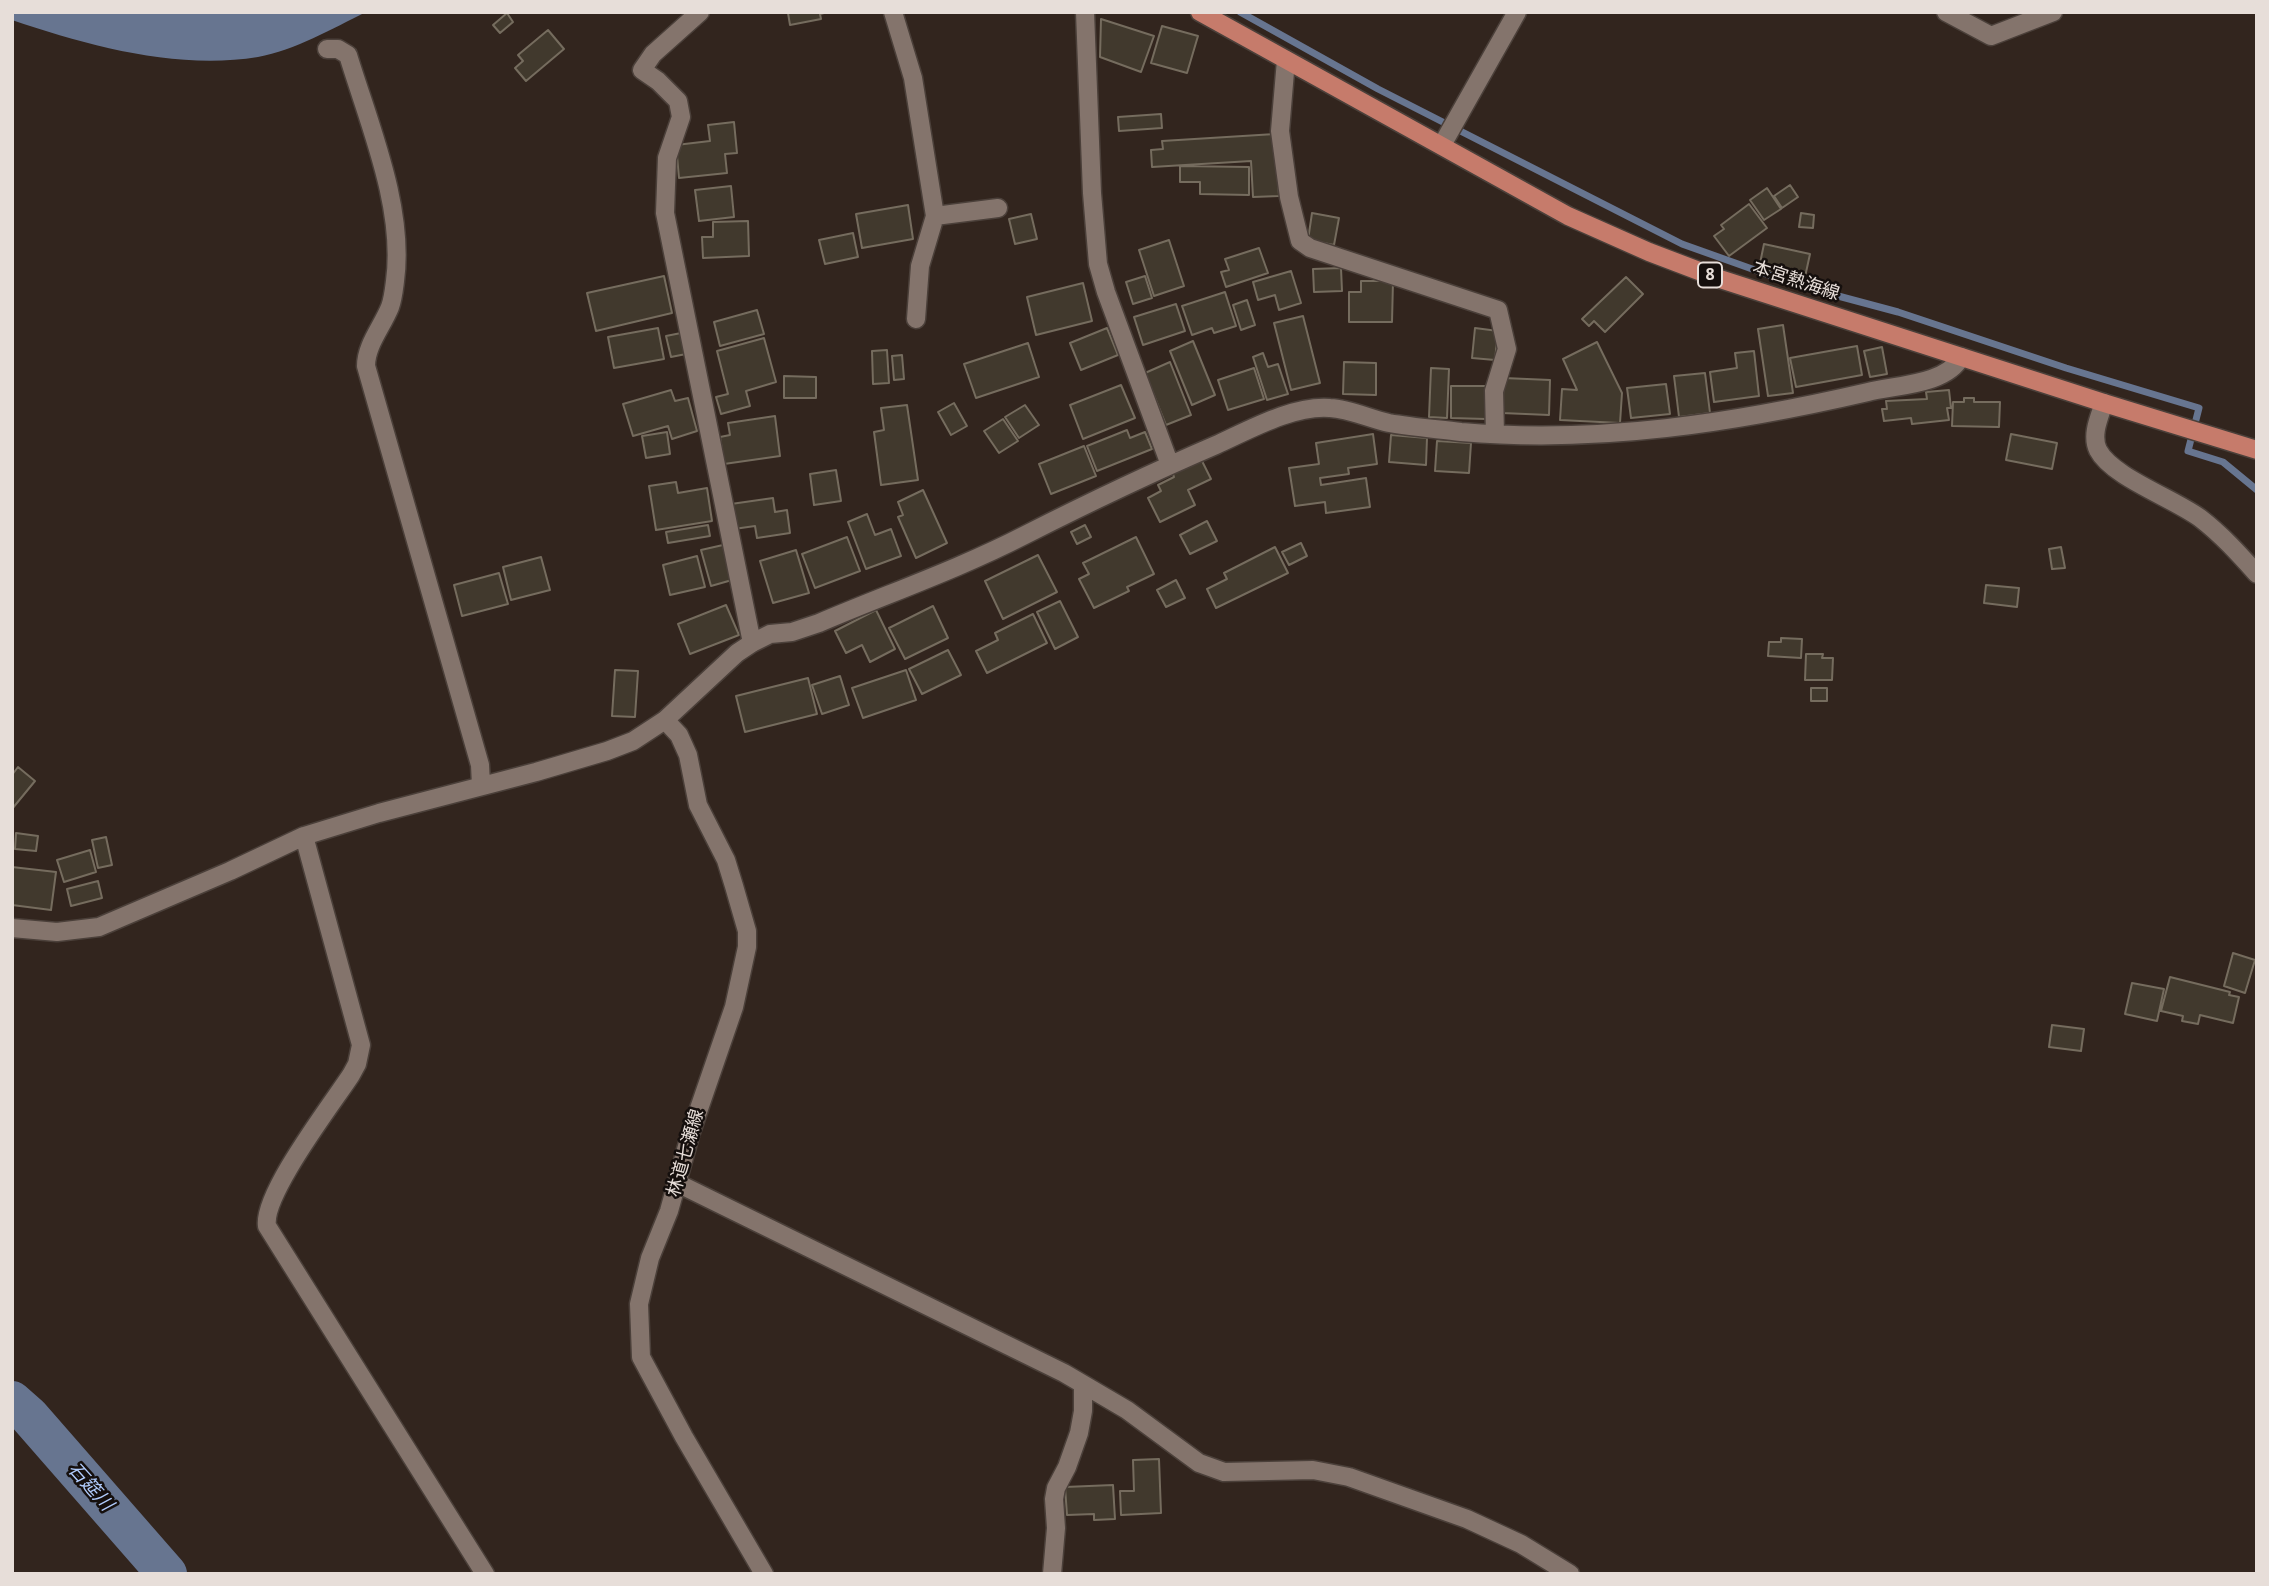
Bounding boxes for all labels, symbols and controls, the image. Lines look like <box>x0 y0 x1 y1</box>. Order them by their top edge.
street label: 本宮熱海線 <box>1750 257 1842 305</box>
road number: 8 <box>1698 262 1722 288</box>
street label: 林道七瀬線 <box>663 1107 709 1199</box>
water label: 石筵川 <box>62 1458 118 1516</box>

